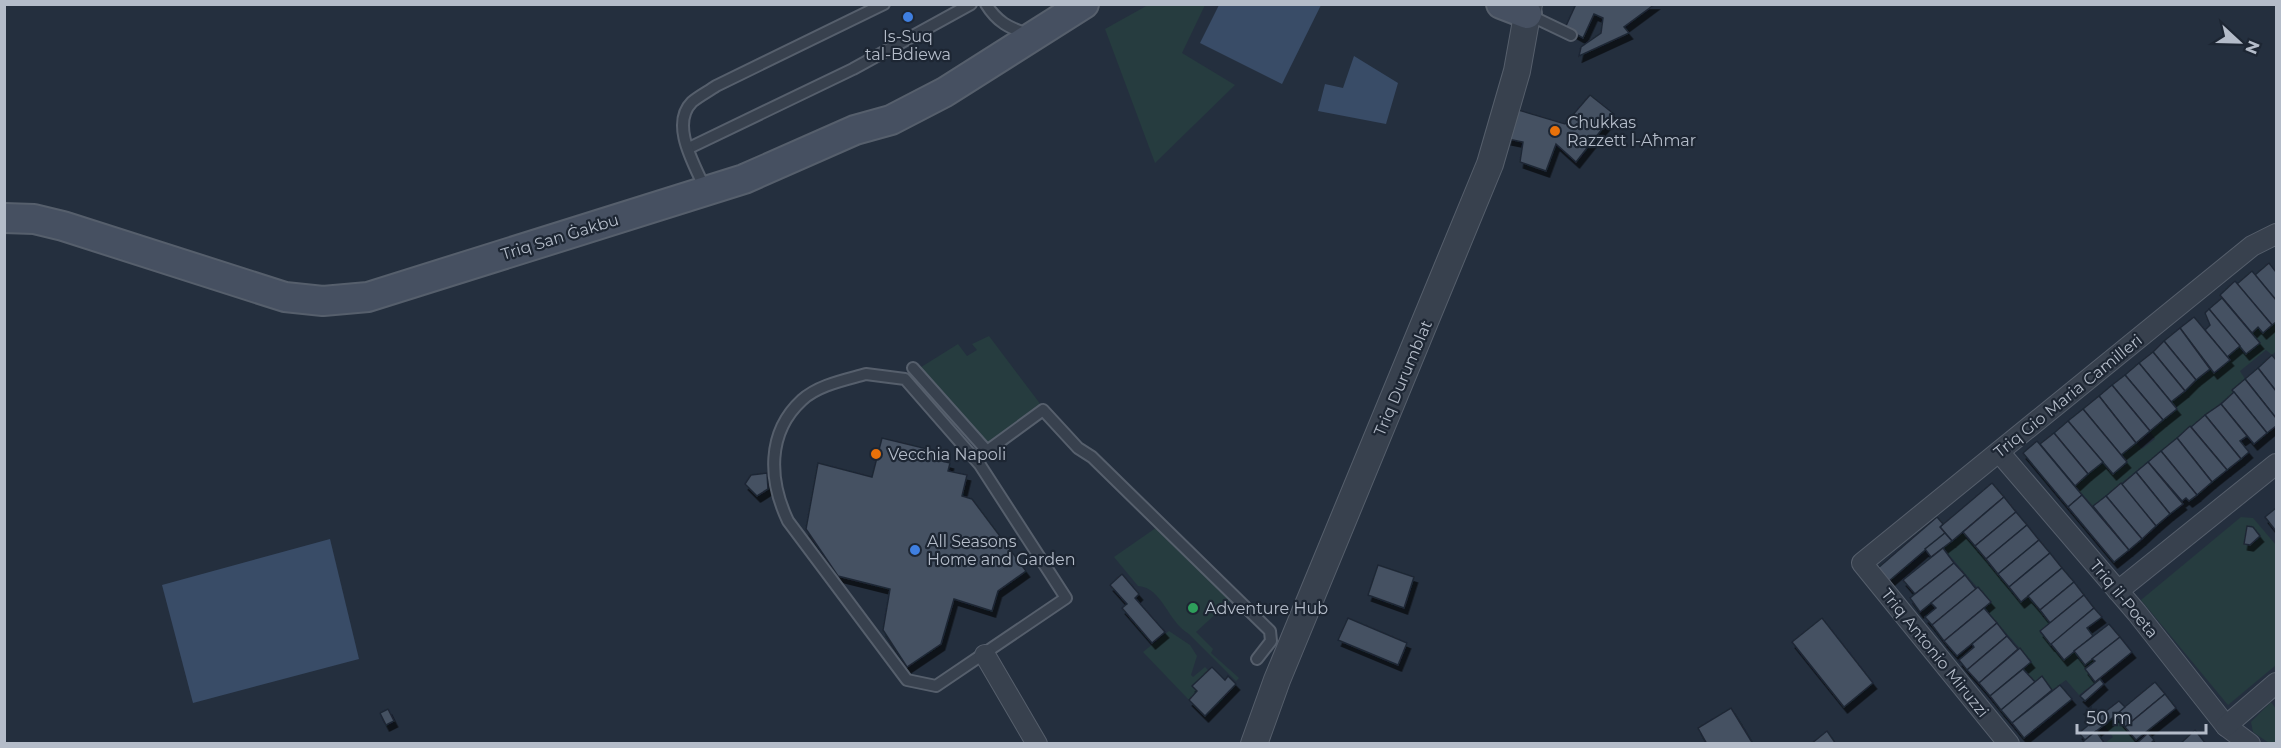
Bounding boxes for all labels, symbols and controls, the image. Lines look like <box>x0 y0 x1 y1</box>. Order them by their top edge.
marker: Is-Suq tal-Bdiewa <box>901 10 915 24</box>
north arrow <box>2209 12 2269 72</box>
place label: Is-Suq tal-Bdiewa <box>865 27 951 64</box>
text: N <box>2241 38 2264 57</box>
place label: Chukkas Razzett l-Aħmar <box>1567 113 1696 150</box>
marker: Chukkas Razzett l-Aħmar <box>1548 124 1562 138</box>
street label: Triq San Ġakbu <box>499 210 621 264</box>
street label: Triq Durumblat <box>1370 317 1436 439</box>
street label: Triq Gio Maria Camilleri <box>1990 330 2146 462</box>
place label: Vecchia Napoli <box>888 445 1006 464</box>
marker: Vecchia Napoli <box>869 447 883 461</box>
place label: All Seasons Home and Garden <box>927 532 1076 569</box>
marker: All Seasons Home and Garden <box>908 543 922 557</box>
street label: Triq il-Poeta <box>2086 556 2162 642</box>
street label: Triq Antonio Miruzzi <box>1877 585 1993 721</box>
place label: Adventure Hub <box>1205 599 1328 618</box>
marker: Adventure Hub <box>1186 601 1200 615</box>
scale bar <box>2077 697 2206 735</box>
text: 50 m <box>2086 707 2132 729</box>

